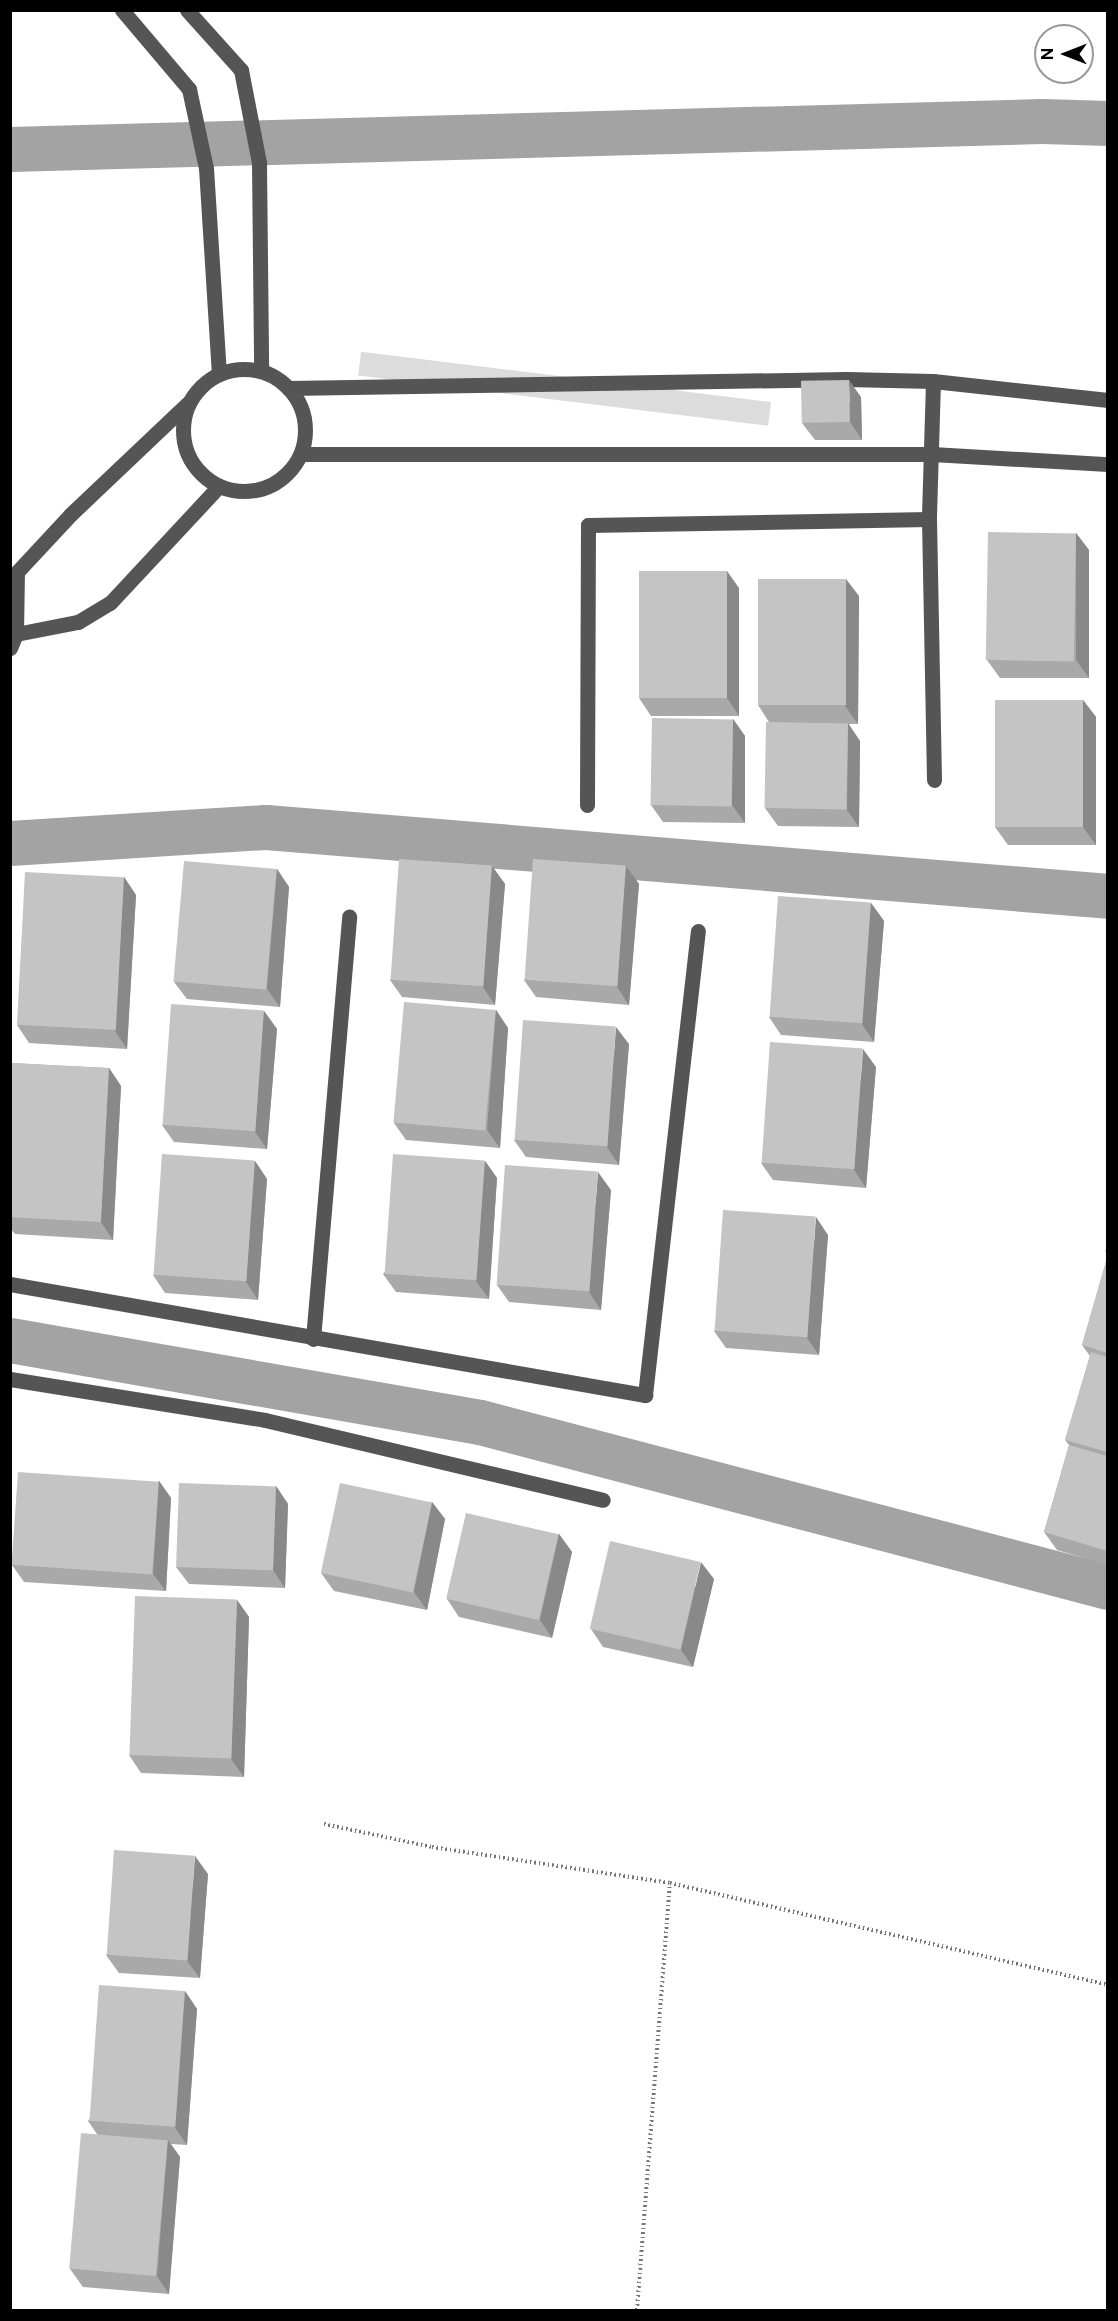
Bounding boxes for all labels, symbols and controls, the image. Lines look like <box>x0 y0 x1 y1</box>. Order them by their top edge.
north arrow <box>1034 24 1094 84</box>
text: N <box>1038 48 1057 60</box>

